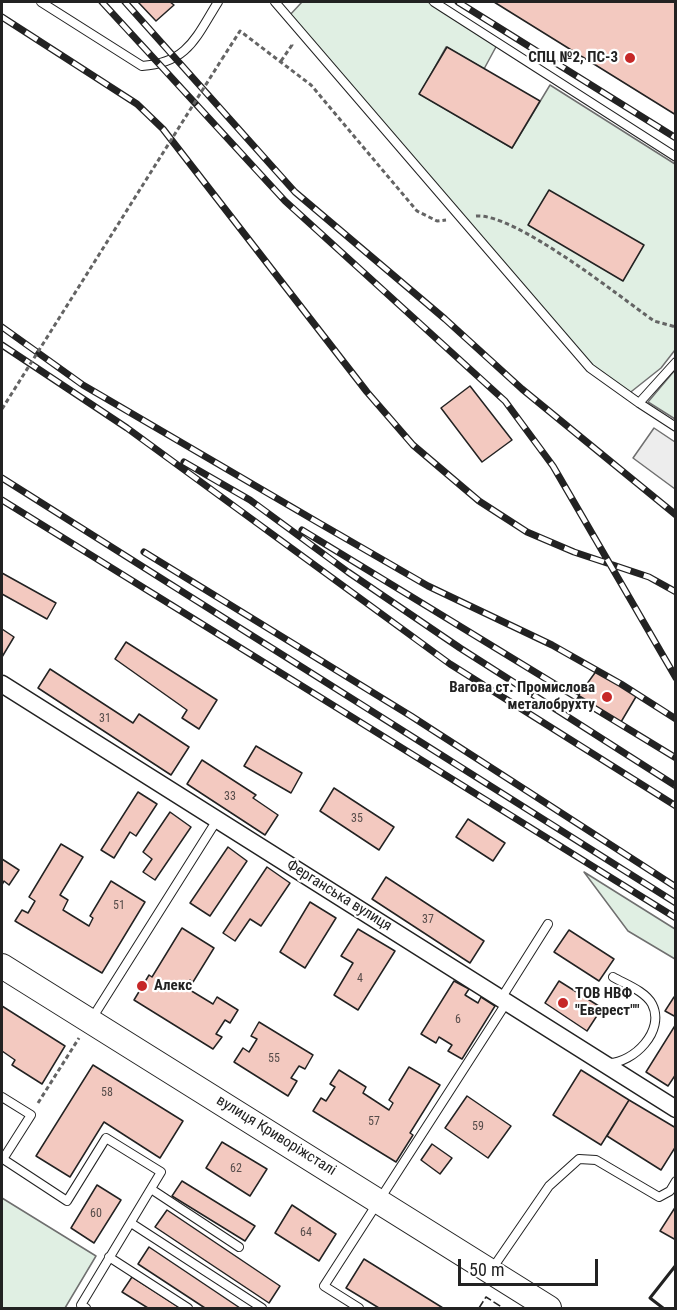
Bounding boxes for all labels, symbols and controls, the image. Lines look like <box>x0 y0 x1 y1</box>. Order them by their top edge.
place label: СПЦ №2, ПС-3 <box>528 49 618 67</box>
marker: СПЦ №2, ПС-3 <box>623 51 637 65</box>
place label: Вагова ст. Промислова металобрухту <box>449 679 595 714</box>
marker: Вагова ст. Промислова металобрухту <box>600 690 614 704</box>
house number: 31 <box>99 712 111 726</box>
house number: 33 <box>224 790 236 804</box>
house number: 35 <box>351 812 363 826</box>
street label: Ферганська вулиця <box>283 856 395 936</box>
house number: 51 <box>113 899 125 913</box>
house number: 37 <box>422 913 434 927</box>
house number: 4 <box>357 972 363 986</box>
place label: Алекс <box>154 977 192 995</box>
marker: Алекс <box>135 979 149 993</box>
place label: ТОВ НВФ "Еверест"" <box>575 985 640 1020</box>
marker: ТОВ НВФ "Еверест"" <box>556 996 570 1010</box>
house number: 6 <box>455 1013 461 1027</box>
house number: 55 <box>268 1052 280 1066</box>
house number: 58 <box>101 1086 113 1100</box>
street label: вулиця Криворіжсталі <box>213 1092 339 1180</box>
house number: 57 <box>368 1115 380 1129</box>
house number: 59 <box>472 1120 484 1134</box>
house number: 62 <box>230 1162 242 1176</box>
house number: 60 <box>90 1207 102 1221</box>
house number: 64 <box>300 1226 312 1240</box>
scale bar <box>461 1247 600 1285</box>
text: 50 m <box>469 1259 504 1280</box>

